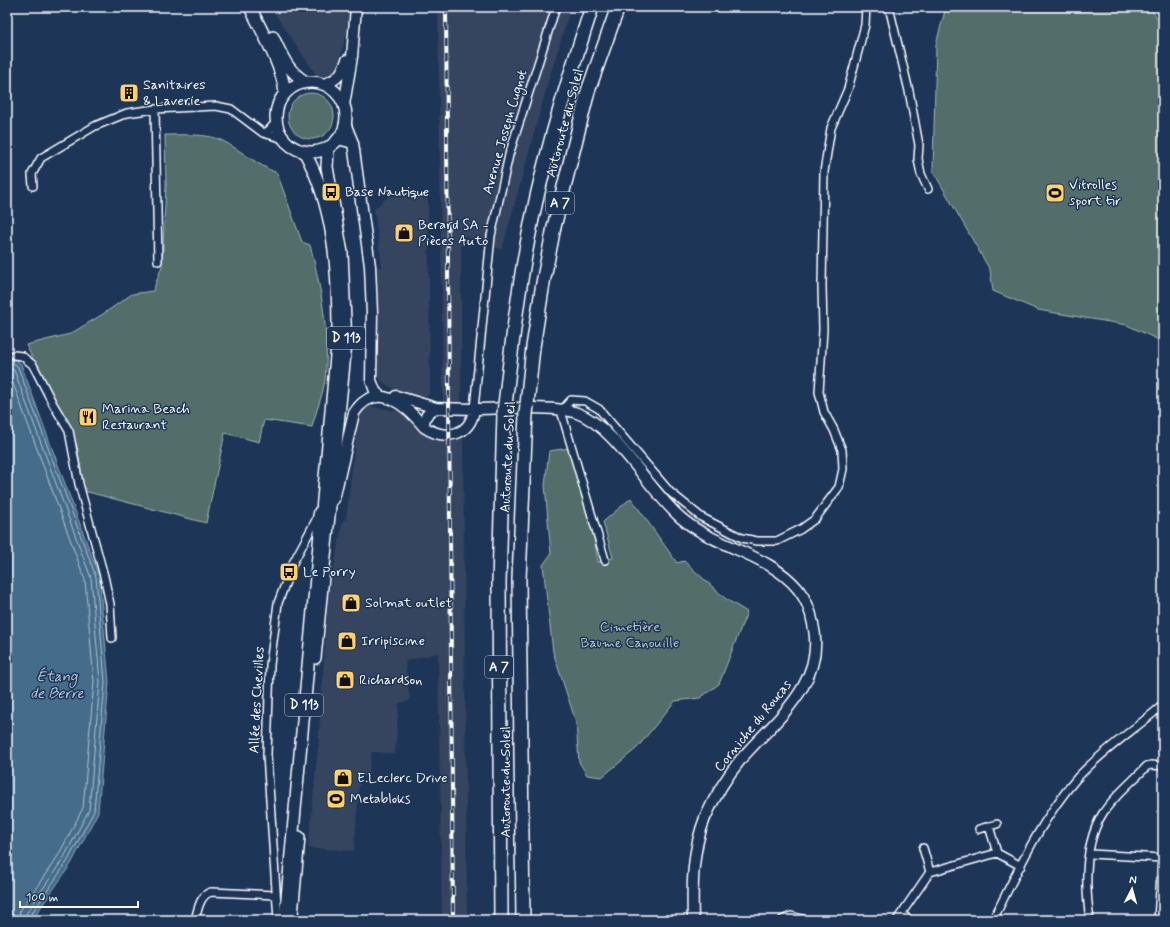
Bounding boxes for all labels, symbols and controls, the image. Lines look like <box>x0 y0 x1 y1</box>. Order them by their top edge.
street label: Autoroute du Soleil <box>542 67 588 179</box>
street label: Avenue Joseph Cugnot <box>479 68 532 197</box>
place label: Sanitaires & Laverie <box>143 76 205 110</box>
building icon: Sanitaires & Laverie <box>118 82 140 104</box>
place label: Vitrolles sport tir <box>1069 176 1121 210</box>
bus stop icon: Base Nautique <box>320 181 342 203</box>
sports icon: Vitrolles sport tir <box>1044 182 1066 204</box>
place label: Base Nautique <box>345 183 429 201</box>
road number: A 7 <box>546 192 574 214</box>
place label: Berard SA - Pièces Auto <box>418 216 489 250</box>
shop icon: Berard SA - Pièces Auto <box>393 222 415 244</box>
road number: D 113 <box>327 327 365 349</box>
place label: Marina Beach Restaurant <box>102 400 190 434</box>
street label: Autoroute du Soleil <box>496 401 520 513</box>
restaurant icon: Marina Beach Restaurant <box>77 406 99 428</box>
bus stop icon: Le Porry <box>278 561 300 583</box>
place label: Le Porry <box>303 563 356 581</box>
shop icon: Solmat outlet <box>340 592 362 614</box>
place label: Solmat outlet <box>365 594 453 612</box>
park label: Cimetière Baume Canouille <box>581 618 679 652</box>
shop icon: Irripiscine <box>336 630 358 652</box>
place label: Irripiscine <box>361 632 425 650</box>
street label: Allée des Chevilles <box>245 646 269 754</box>
road number: A 7 <box>485 656 513 678</box>
water label: Étang de Berre <box>30 666 85 704</box>
shop icon: Richardson <box>334 669 356 691</box>
place label: Richardson <box>359 671 422 689</box>
street label: Corniche du Roucas <box>710 676 796 776</box>
road number: D 113 <box>285 694 323 716</box>
street label: Autoroute du Soleil <box>497 726 515 838</box>
shop icon: E.Leclerc Drive <box>332 767 354 789</box>
place label: E.Leclerc Drive <box>357 769 448 787</box>
sports icon: Metabloks <box>325 788 347 810</box>
place label: Metabloks <box>350 790 411 808</box>
north arrow <box>1112 869 1152 909</box>
text: N <box>1129 873 1137 887</box>
scale bar <box>20 883 138 909</box>
text: 100 m <box>26 890 58 906</box>

